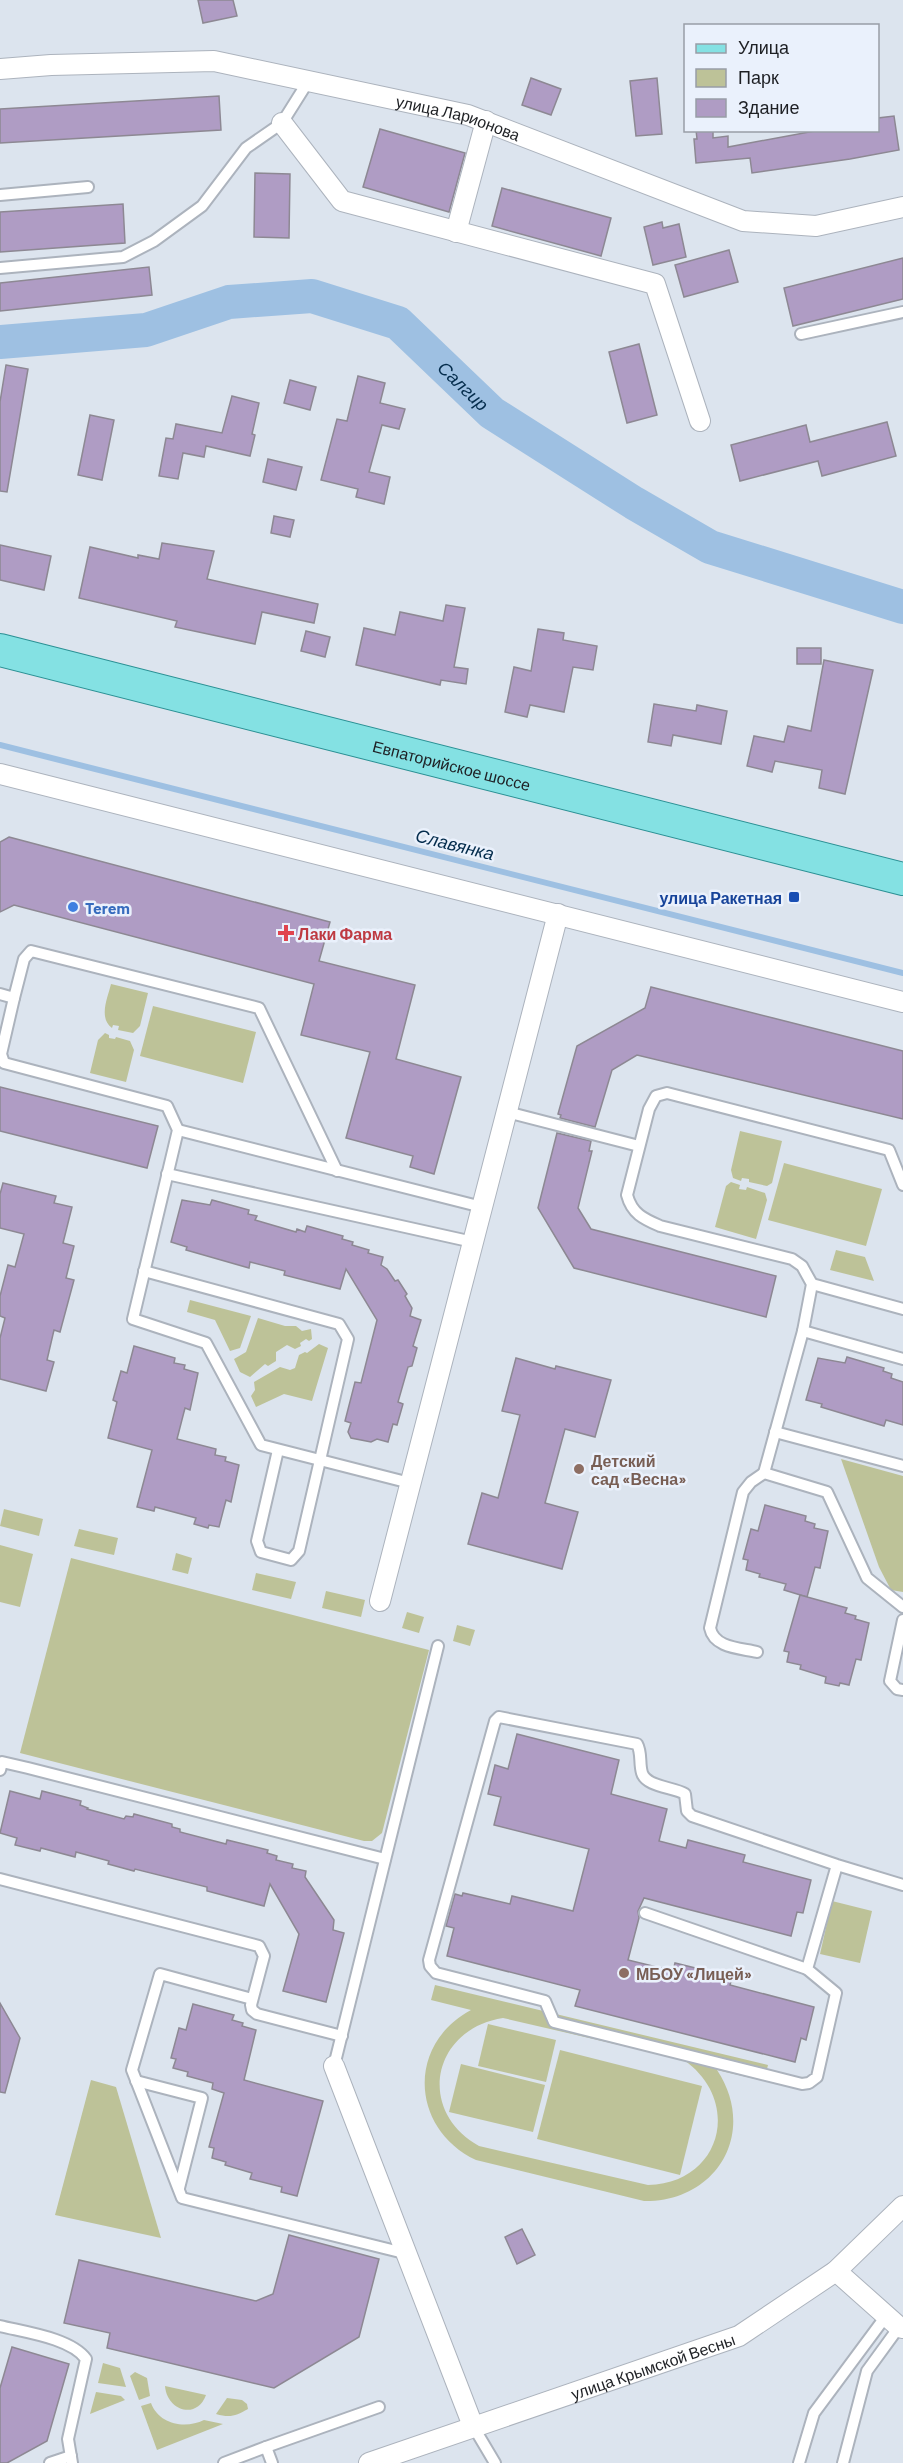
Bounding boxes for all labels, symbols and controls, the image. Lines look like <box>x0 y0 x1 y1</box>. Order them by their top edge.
legend <box>684 24 879 132</box>
text: Улица <box>738 36 790 58</box>
text: Парк <box>738 66 779 88</box>
street label: улица Ларионова <box>395 91 523 144</box>
text: Здание <box>738 96 799 118</box>
water label: Салгир <box>433 356 493 415</box>
street label: Евпаторийское шоссе <box>371 735 533 794</box>
water label: Славянка <box>413 824 497 864</box>
place label: улица Ракетная <box>659 888 782 907</box>
marker: улица Ракетная <box>787 890 801 904</box>
place label: Terem <box>85 898 130 917</box>
marker: Terem <box>66 900 80 914</box>
place label: Лаки Фарма <box>298 924 392 943</box>
marker: Лаки Фарма <box>279 926 293 940</box>
place label: Детский сад «Весна» <box>591 1451 686 1488</box>
marker: Детский сад «Весна» <box>572 1462 586 1476</box>
place label: МБОУ «Лицей» <box>636 1964 752 1983</box>
marker: МБОУ «Лицей» <box>617 1966 631 1980</box>
street label: улица Крымской Весны <box>568 2329 737 2403</box>

